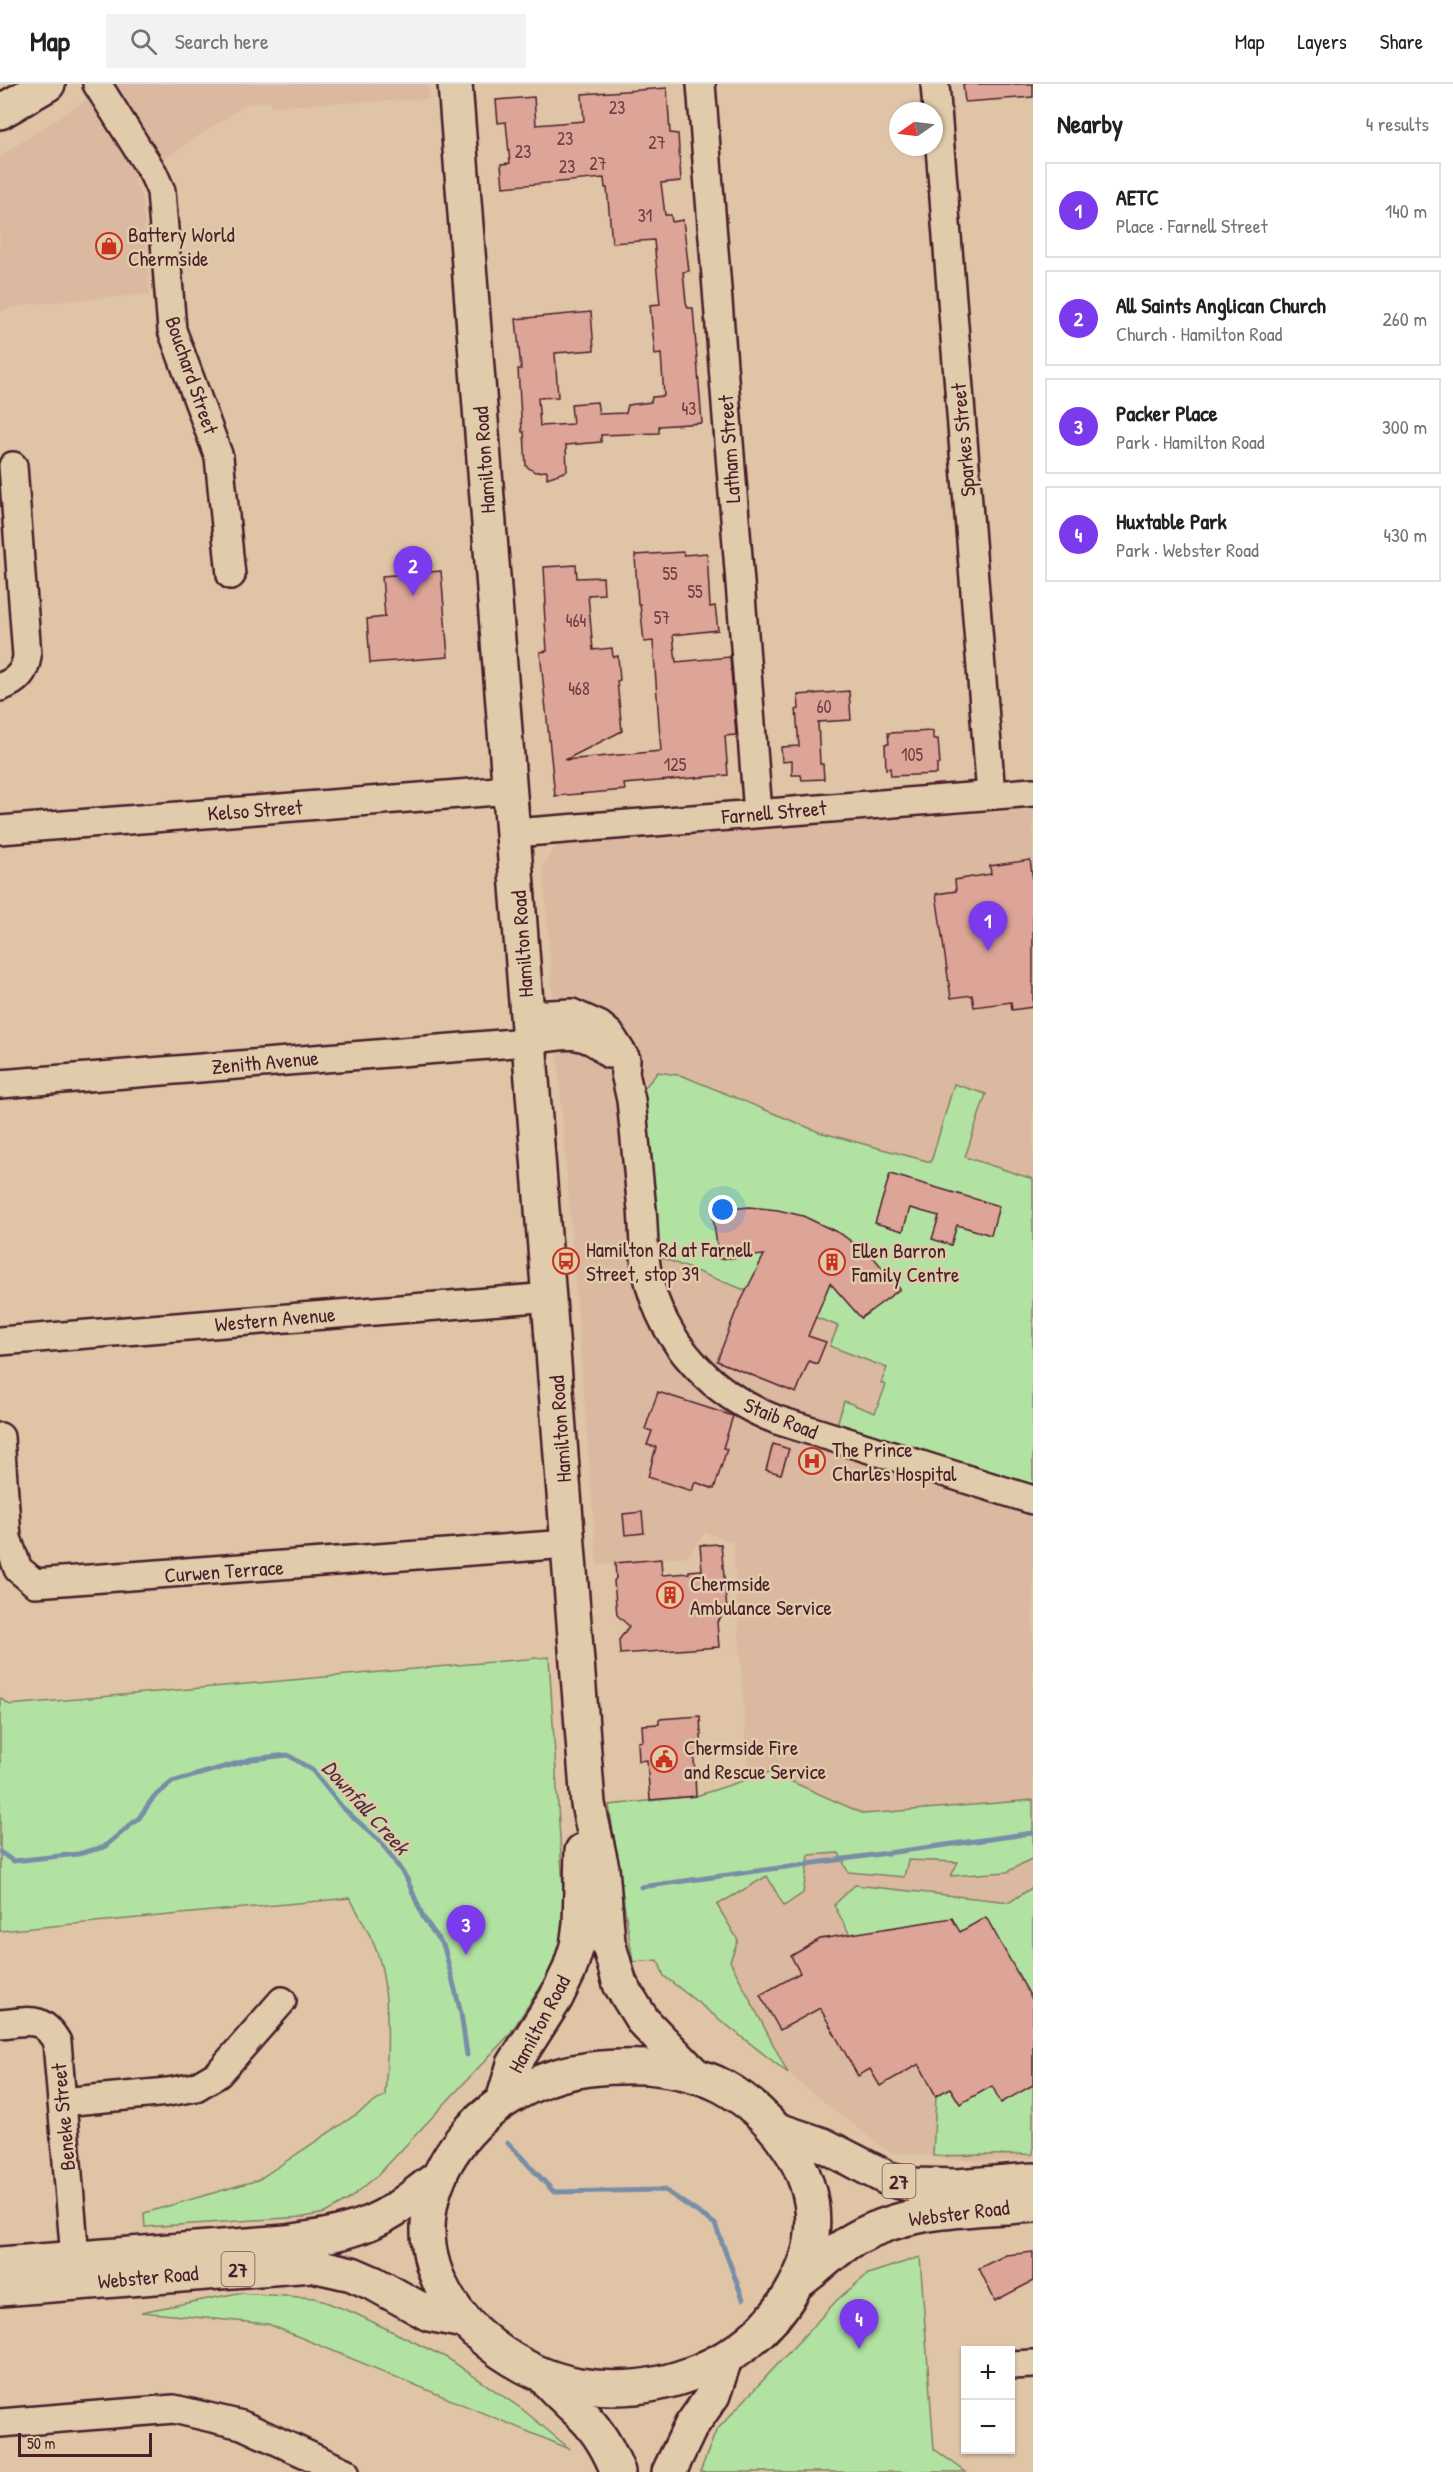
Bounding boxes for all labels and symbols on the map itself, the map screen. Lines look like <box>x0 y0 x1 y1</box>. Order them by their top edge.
house number: 23 <box>609 95 625 120</box>
north arrow <box>889 102 943 156</box>
house number: 23 <box>557 126 573 151</box>
house number: 27 <box>648 130 666 155</box>
house number: 23 <box>515 139 531 164</box>
house number: 27 <box>589 151 607 176</box>
house number: 23 <box>559 154 575 179</box>
house number: 31 <box>638 203 652 228</box>
place label: Battery World Chermside <box>128 220 235 273</box>
shop icon: Battery World Chermside <box>94 231 124 261</box>
street label: Bouchard Street <box>158 312 226 438</box>
street label: Sparkes Street <box>944 381 982 498</box>
street label: Latham Street <box>711 393 747 504</box>
house number: 43 <box>682 396 696 421</box>
street label: Hamilton Road <box>466 406 502 514</box>
pin: 2 <box>394 546 432 596</box>
house number: 55 <box>662 561 678 586</box>
house number: 55 <box>687 579 703 604</box>
house number: 57 <box>654 605 670 630</box>
house number: 464 <box>566 608 587 633</box>
house number: 468 <box>568 676 590 701</box>
house number: 60 <box>816 694 832 719</box>
house number: 105 <box>901 742 923 767</box>
house number: 125 <box>664 752 687 777</box>
street label: Kelso Street <box>207 792 304 828</box>
street label: Farnell Street <box>720 793 828 831</box>
street label: Hamilton Road <box>504 890 540 998</box>
pin: 1 <box>968 902 1008 951</box>
street label: Zenith Avenue <box>210 1043 320 1081</box>
your location <box>708 1195 737 1224</box>
place label: Hamilton Rd at Farnell Street, stop 39 <box>586 1235 754 1288</box>
place label: Ellen Barron Family Centre <box>851 1236 959 1289</box>
bus stop icon: Hamilton Rd at Farnell Street, stop 39 <box>551 1246 581 1276</box>
building icon: Ellen Barron Family Centre <box>817 1247 847 1277</box>
street label: Western Avenue <box>214 1299 336 1339</box>
street label: Hamilton Road <box>542 1375 578 1483</box>
street label: Staib Road <box>740 1390 822 1446</box>
place label: The Prince Charles Hospital <box>832 1435 957 1488</box>
hospital icon: The Prince Charles Hospital <box>797 1446 827 1476</box>
street label: Curwen Terrace <box>163 1552 285 1590</box>
place label: Chermside Ambulance Service <box>690 1569 832 1622</box>
building icon: Chermside Ambulance Service <box>655 1580 685 1610</box>
place label: Chermside Fire and Rescue Service <box>684 1733 826 1786</box>
public building icon: Chermside Fire and Rescue Service <box>649 1744 679 1774</box>
water label: Downfall Creek <box>315 1753 418 1862</box>
pin: 3 <box>446 1906 486 1955</box>
street label: Hamilton Road <box>501 1970 577 2078</box>
street label: Beneke Street <box>44 2061 82 2172</box>
road number: 27 <box>882 2164 916 2198</box>
street label: Webster Road <box>907 2192 1011 2234</box>
road number: 27 <box>222 2252 254 2286</box>
street label: Webster Road <box>96 2258 200 2296</box>
pin: 4 <box>840 2300 878 2349</box>
scale bar <box>18 2430 152 2458</box>

